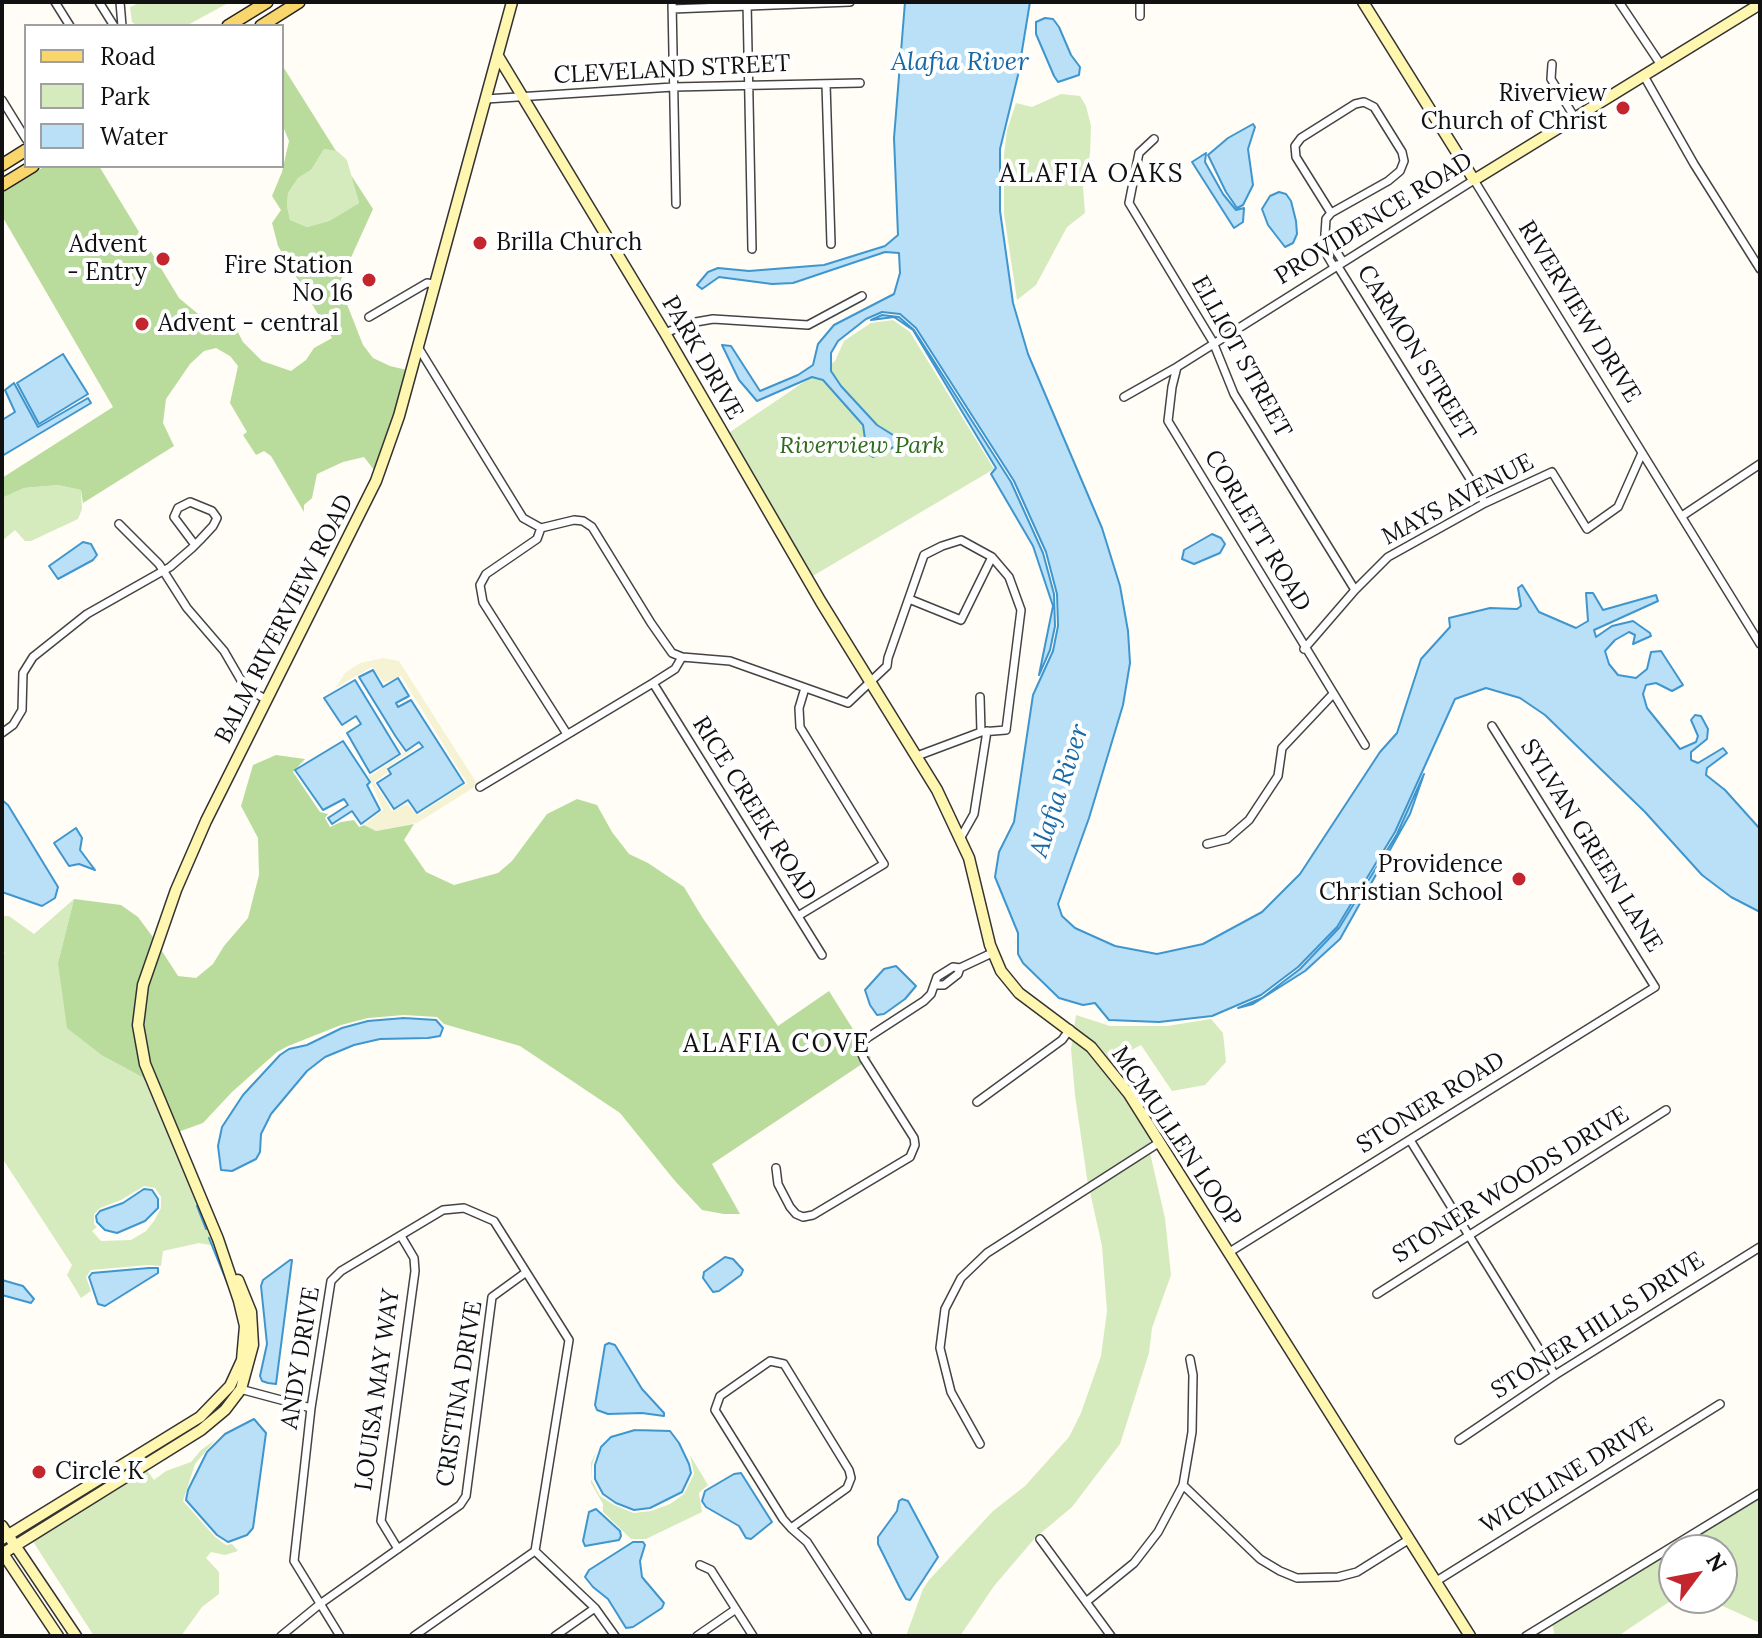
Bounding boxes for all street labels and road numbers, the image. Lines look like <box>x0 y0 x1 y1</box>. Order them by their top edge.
street label: CLEVELAND STREET <box>553 49 791 91</box>
street label: PROVIDENCE ROAD <box>1270 147 1478 291</box>
street label: RIVERVIEW DRIVE <box>1511 216 1647 408</box>
street label: CARMON STREET <box>1350 260 1482 446</box>
street label: ELLIOT STREET <box>1185 271 1297 443</box>
street label: PARK DRIVE <box>655 291 749 425</box>
street label: CORLETT ROAD <box>1197 445 1317 617</box>
street label: MAYS AVENUE <box>1377 448 1539 552</box>
street label: BALM RIVERVIEW ROAD <box>210 490 360 748</box>
street label: RICE CREEK ROAD <box>686 711 822 907</box>
street label: SYLVAN GREEN LANE <box>1514 734 1668 958</box>
street label: MCMULLEN LOOP <box>1105 1041 1247 1233</box>
street label: STONER ROAD <box>1352 1046 1510 1160</box>
street label: STONER WOODS DRIVE <box>1388 1100 1634 1270</box>
street label: STONER HILLS DRIVE <box>1486 1246 1710 1406</box>
street label: ANDY DRIVE <box>276 1285 326 1431</box>
street label: LOUISA MAY WAY <box>350 1287 406 1493</box>
street label: CRISTINA DRIVE <box>431 1299 489 1489</box>
street label: WICKLINE DRIVE <box>1476 1411 1658 1541</box>

